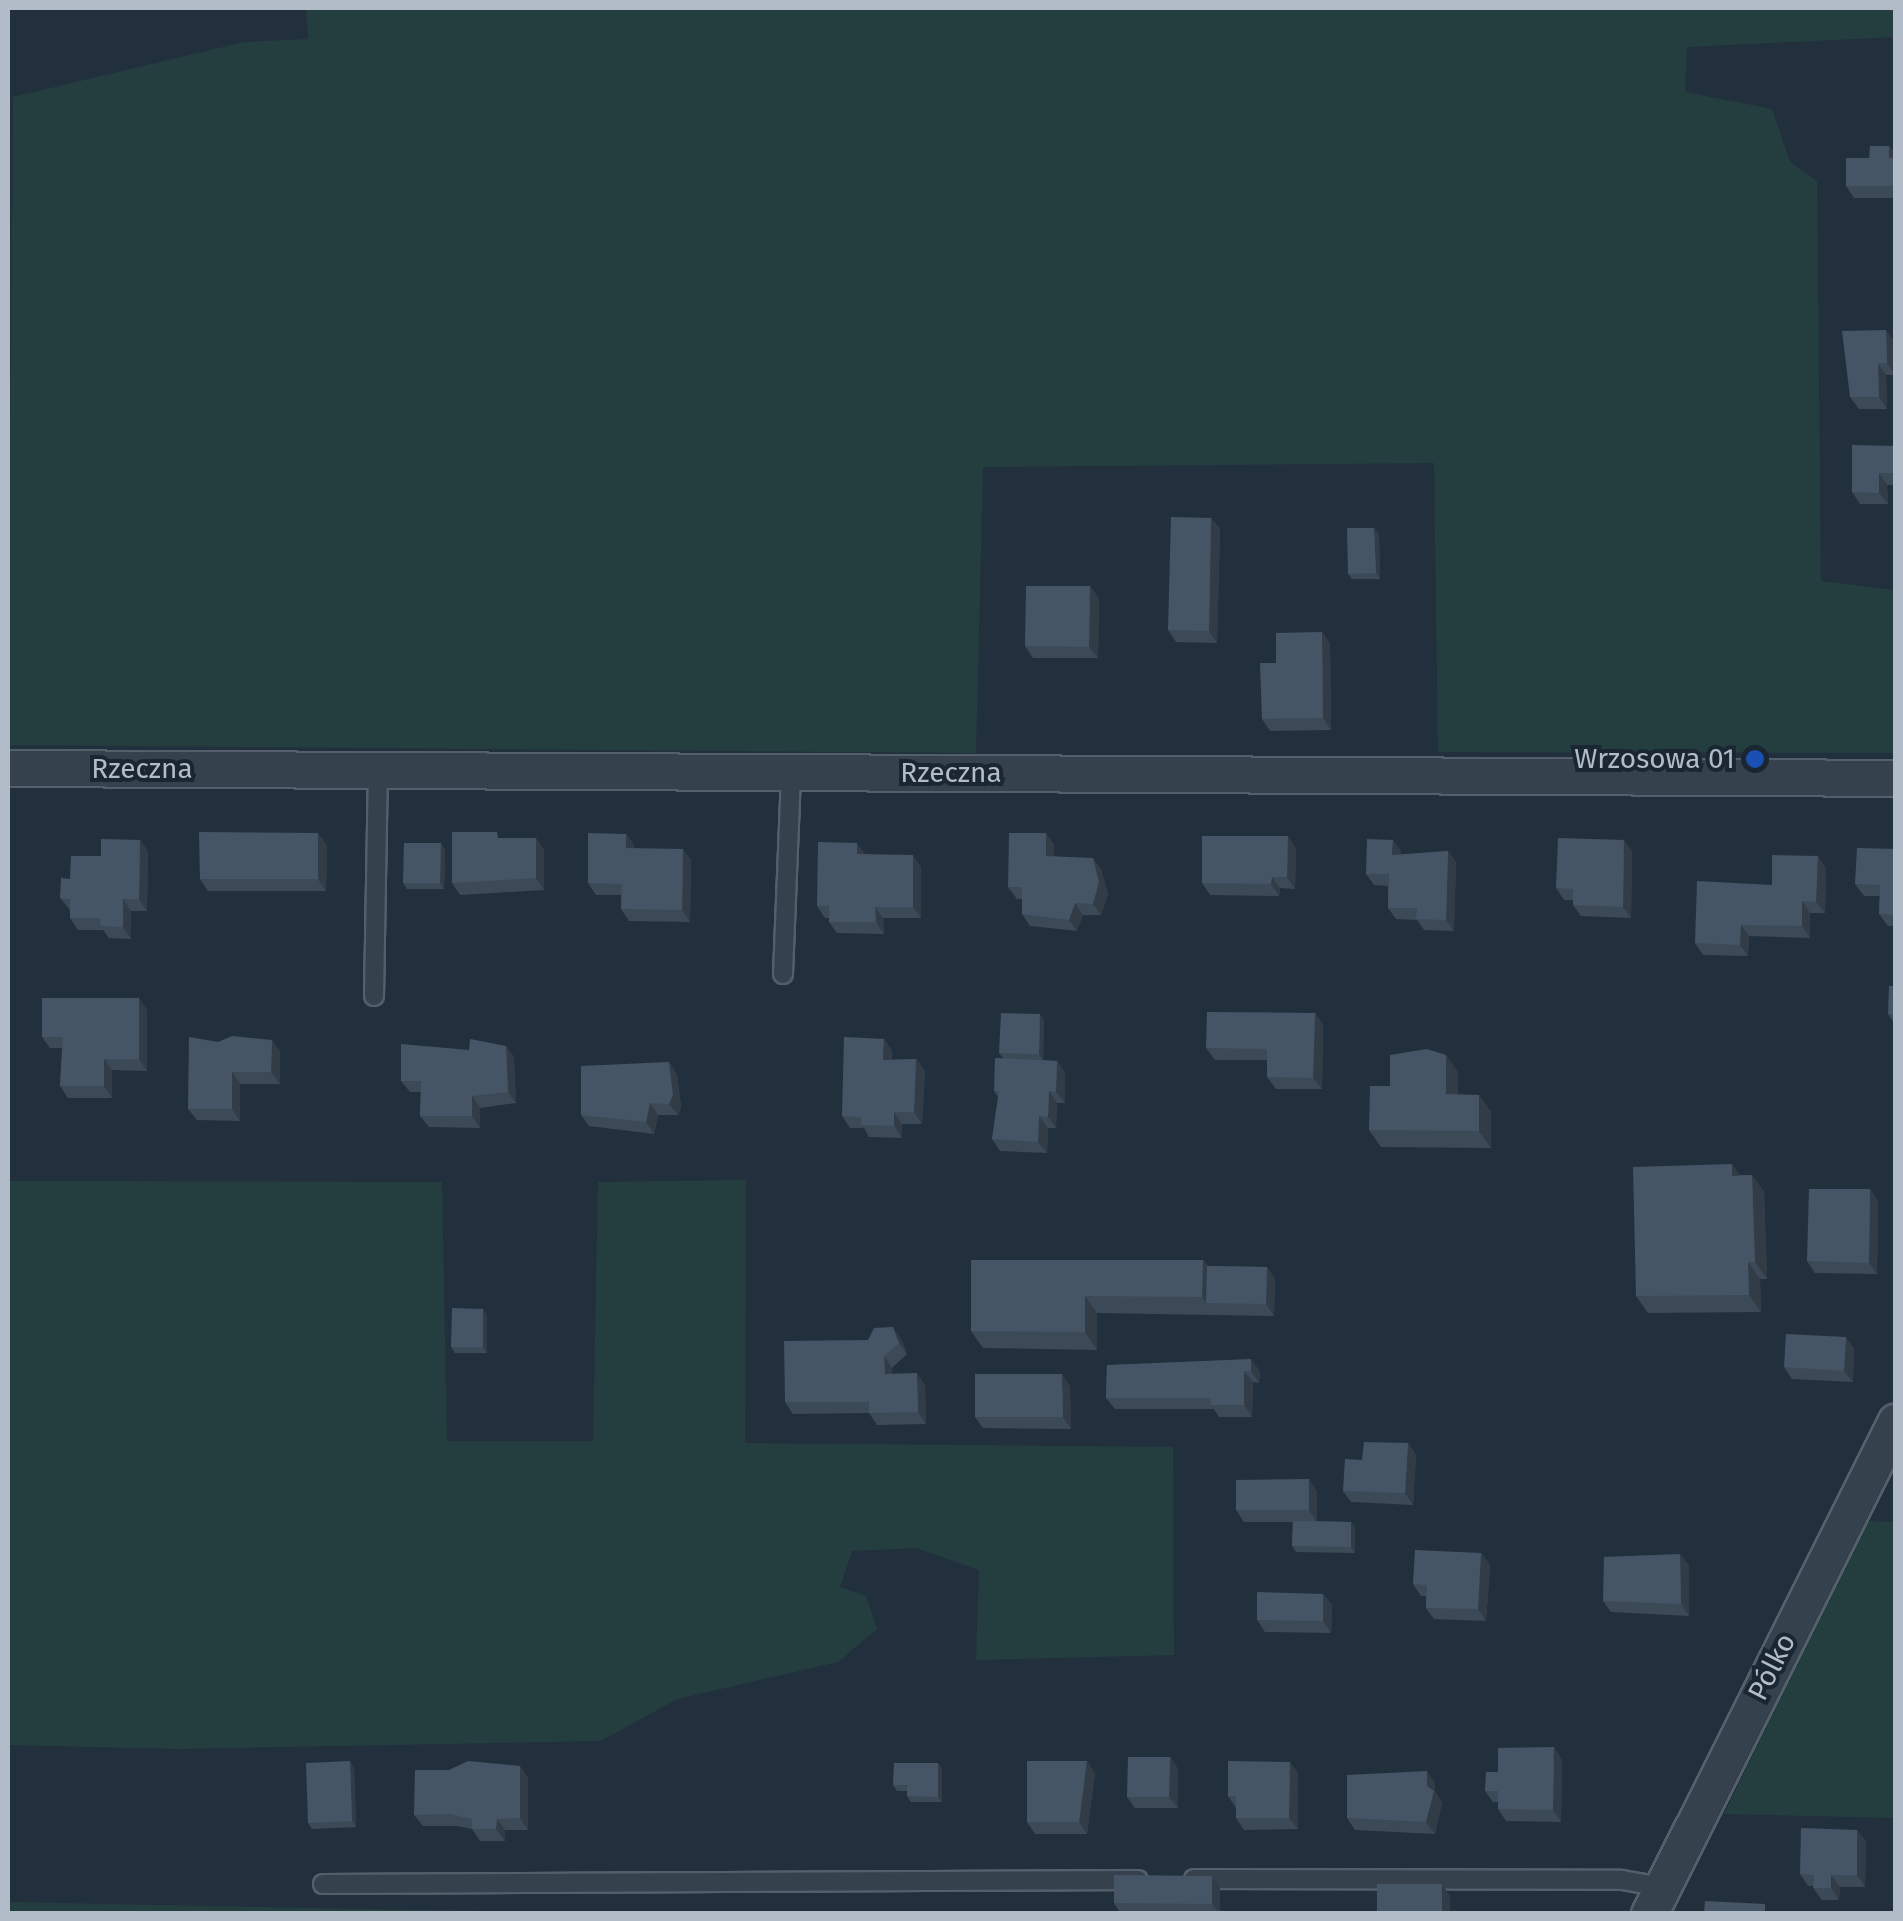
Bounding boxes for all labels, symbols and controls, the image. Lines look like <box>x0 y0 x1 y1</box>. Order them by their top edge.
place label: Wrzosowa 01 <box>1574 742 1735 776</box>
marker: Wrzosowa 01 <box>1744 748 1766 770</box>
street label: Rzeczna <box>91 752 193 786</box>
street label: Rzeczna <box>900 756 1002 790</box>
street label: Pólko <box>1741 1628 1803 1706</box>

